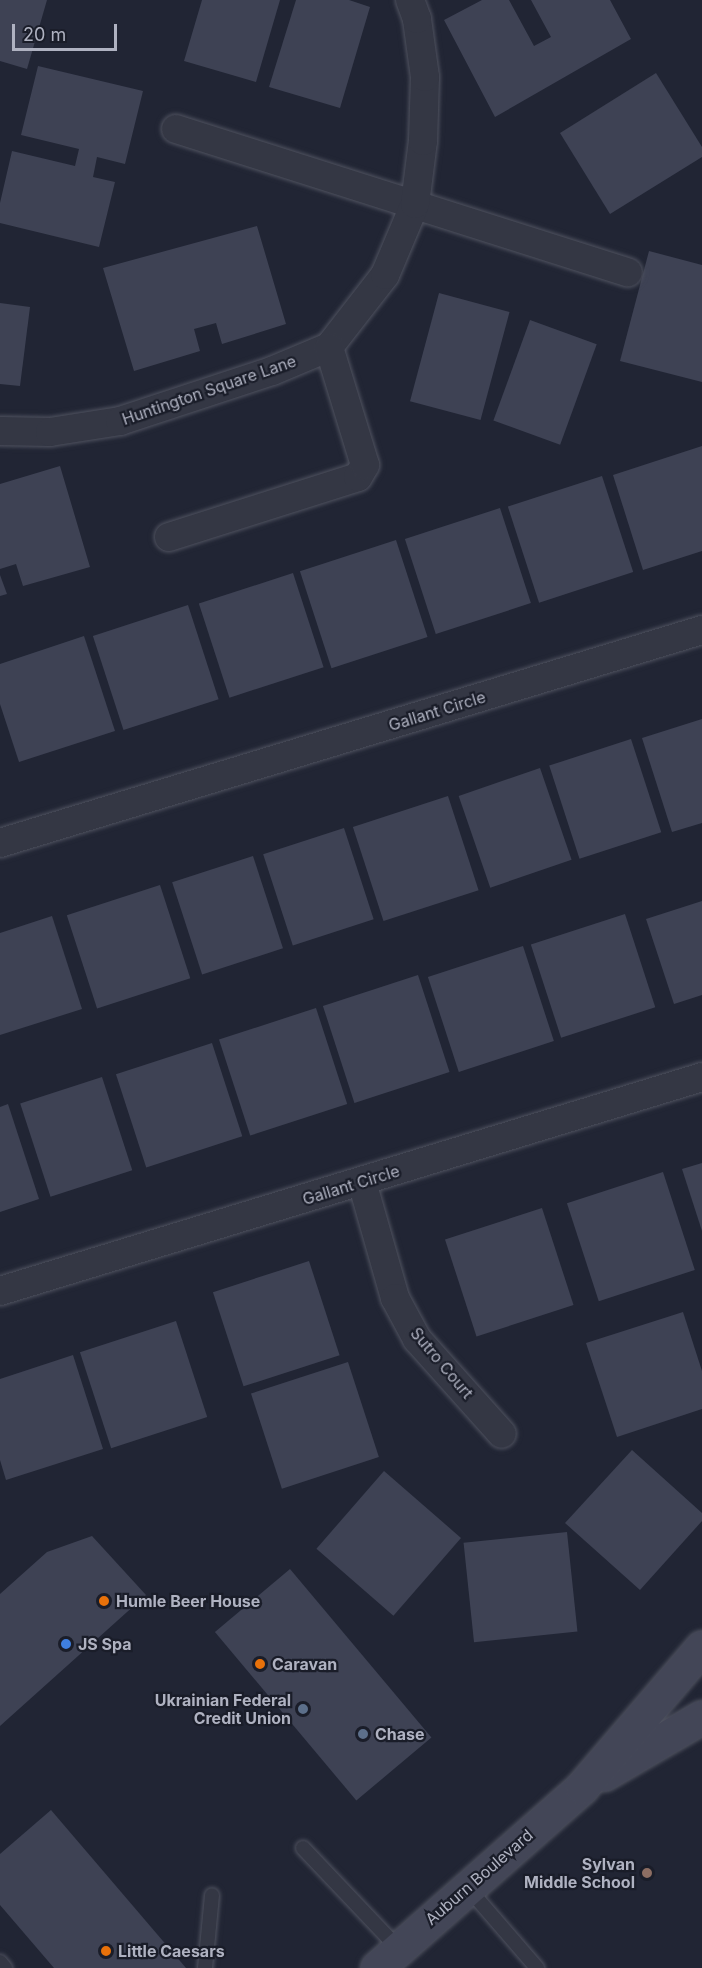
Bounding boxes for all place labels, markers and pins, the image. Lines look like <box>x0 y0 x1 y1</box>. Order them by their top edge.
place label: Humle Beer House <box>116 1591 260 1611</box>
marker: Humle Beer House <box>97 1594 111 1608</box>
place label: JS Spa <box>78 1634 132 1654</box>
marker: JS Spa <box>59 1637 73 1651</box>
place label: Caravan <box>272 1654 337 1674</box>
marker: Caravan <box>253 1657 267 1671</box>
place label: Ukrainian Federal Credit Union <box>155 1690 291 1728</box>
marker: Ukrainian Federal Credit Union <box>296 1702 310 1716</box>
place label: Chase <box>375 1724 425 1744</box>
marker: Chase <box>356 1727 370 1741</box>
place label: Sylvan Middle School <box>524 1854 635 1892</box>
marker: Sylvan Middle School <box>640 1866 654 1880</box>
place label: Little Caesars <box>118 1941 225 1961</box>
marker: Little Caesars <box>99 1944 113 1958</box>

